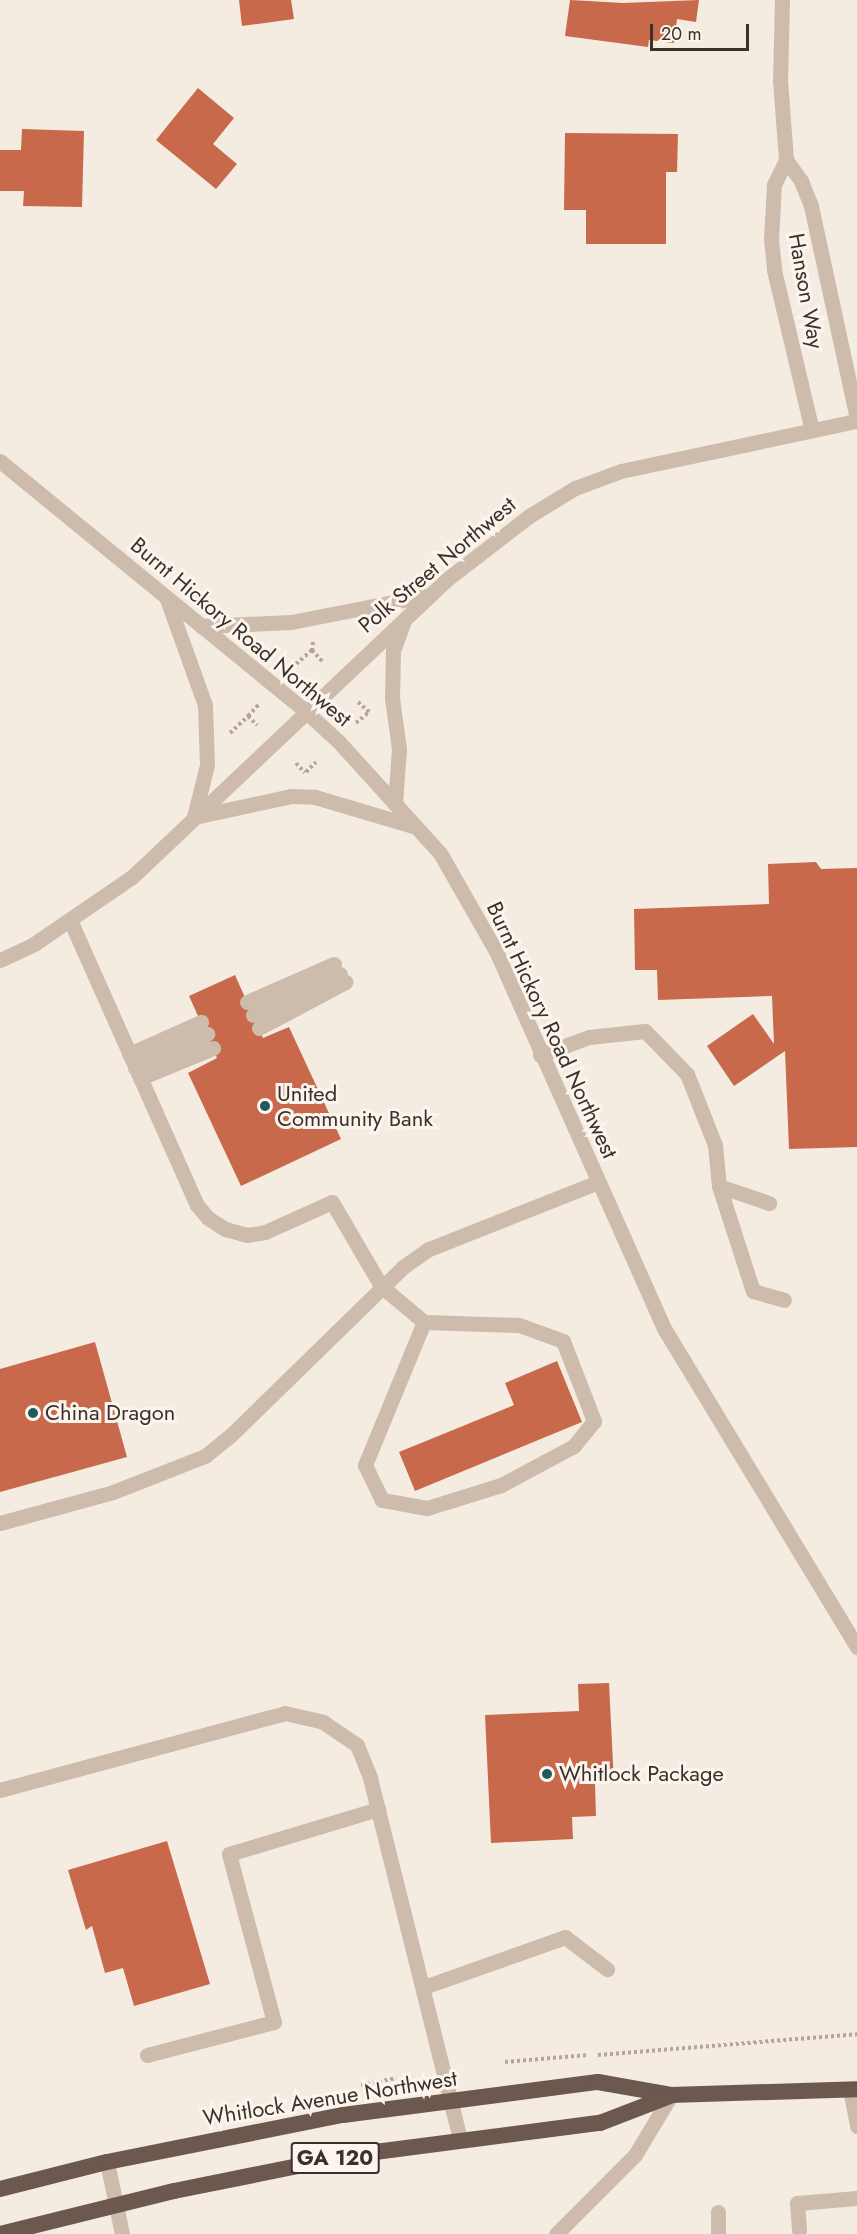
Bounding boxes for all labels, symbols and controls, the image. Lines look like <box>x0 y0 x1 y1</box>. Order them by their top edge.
scale bar <box>653 12 752 50</box>
text: 20 m <box>661 21 701 47</box>
street label: Hanson Way <box>783 231 829 351</box>
street label: Polk Street Northwest <box>353 491 521 639</box>
street label: Burnt Hickory Road Northwest <box>125 532 357 732</box>
street label: Burnt Hickory Road Northwest <box>481 897 623 1163</box>
place label: United Community Bank <box>277 1080 433 1132</box>
marker: United Community Bank <box>258 1099 272 1113</box>
place label: China Dragon <box>45 1400 175 1426</box>
marker: China Dragon <box>26 1406 40 1420</box>
place label: Whitlock Package <box>559 1761 724 1787</box>
marker: Whitlock Package <box>540 1767 554 1781</box>
street label: Whitlock Avenue Northwest <box>201 2065 459 2131</box>
road number: GA 120 <box>290 2140 380 2176</box>

